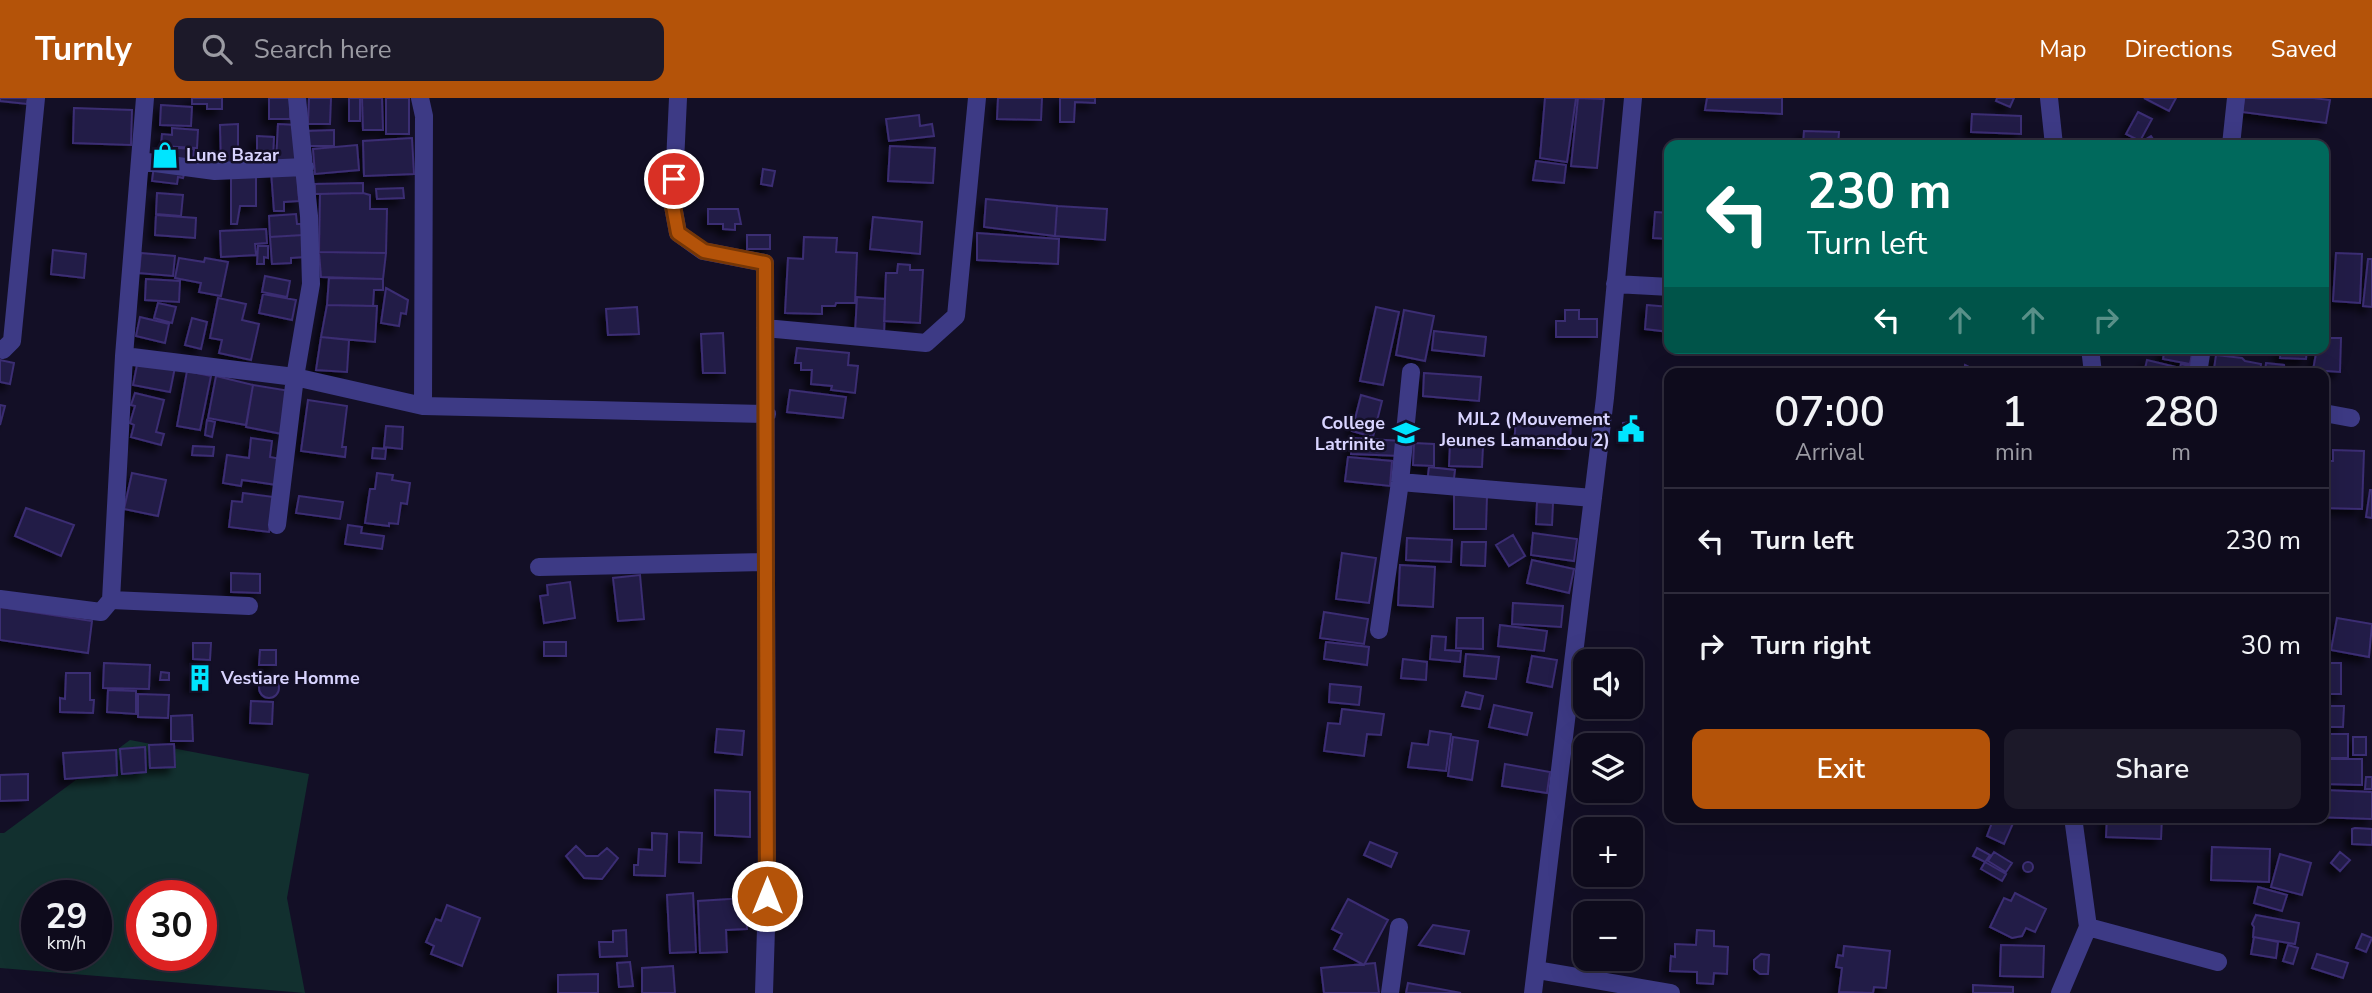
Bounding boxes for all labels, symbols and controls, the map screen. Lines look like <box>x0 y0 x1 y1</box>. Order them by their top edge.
search box <box>174 18 664 81</box>
text: Turnly <box>35 27 132 72</box>
icon: search <box>198 30 236 68</box>
text: Search here <box>254 32 392 67</box>
text: Map <box>2039 33 2086 65</box>
text: Directions <box>2124 33 2233 65</box>
text: Saved <box>2271 33 2337 65</box>
shop icon: Lune Bazar <box>150 140 180 170</box>
place label: Lune Bazar <box>186 143 279 167</box>
pin <box>644 149 704 209</box>
text: 230 m <box>1807 158 1951 225</box>
icon: arrive <box>655 160 693 198</box>
icon: left <box>1692 168 1783 259</box>
text: Turn left <box>1807 222 1927 265</box>
icon: left <box>1868 301 1906 339</box>
icon: ahead <box>1941 301 1979 339</box>
icon: ahead <box>2014 301 2052 339</box>
icon: right <box>2087 301 2125 339</box>
text: 07:00 <box>1774 384 1885 441</box>
text: 1 <box>2001 384 2027 441</box>
text: 280 <box>2143 384 2219 441</box>
place label: MJL2 (Mouvement Jeunes Lamandou 2) <box>1439 407 1610 452</box>
place label: College Latrinite <box>1315 411 1385 456</box>
public building icon: MJL2 (Mouvement Jeunes Lamandou 2) <box>1616 414 1646 444</box>
school or university icon: College Latrinite <box>1391 418 1421 448</box>
text: Arrival <box>1795 437 1864 468</box>
text: min <box>1995 437 2033 468</box>
text: m <box>2171 437 2191 468</box>
icon: left <box>1692 522 1730 560</box>
text: Turn left <box>1751 523 1854 558</box>
text: 230 m <box>2225 523 2301 558</box>
icon: right <box>1692 627 1730 665</box>
text: Turn right <box>1751 628 1870 663</box>
text: 30 m <box>2241 628 2301 663</box>
map controls <box>1573 649 1643 971</box>
button: sound <box>1573 649 1643 719</box>
building icon: Vestiare Homme <box>185 663 215 693</box>
place label: Vestiare Homme <box>220 666 360 690</box>
button: Exit <box>1692 729 1990 809</box>
button: Share <box>2004 729 2301 809</box>
button: layers <box>1573 733 1643 803</box>
button: + <box>1573 817 1643 887</box>
position arrow <box>730 859 804 933</box>
speed limit sign: 30 <box>126 880 217 971</box>
text: 29 <box>45 893 88 940</box>
button: − <box>1573 901 1643 971</box>
text: km/h <box>47 931 86 955</box>

